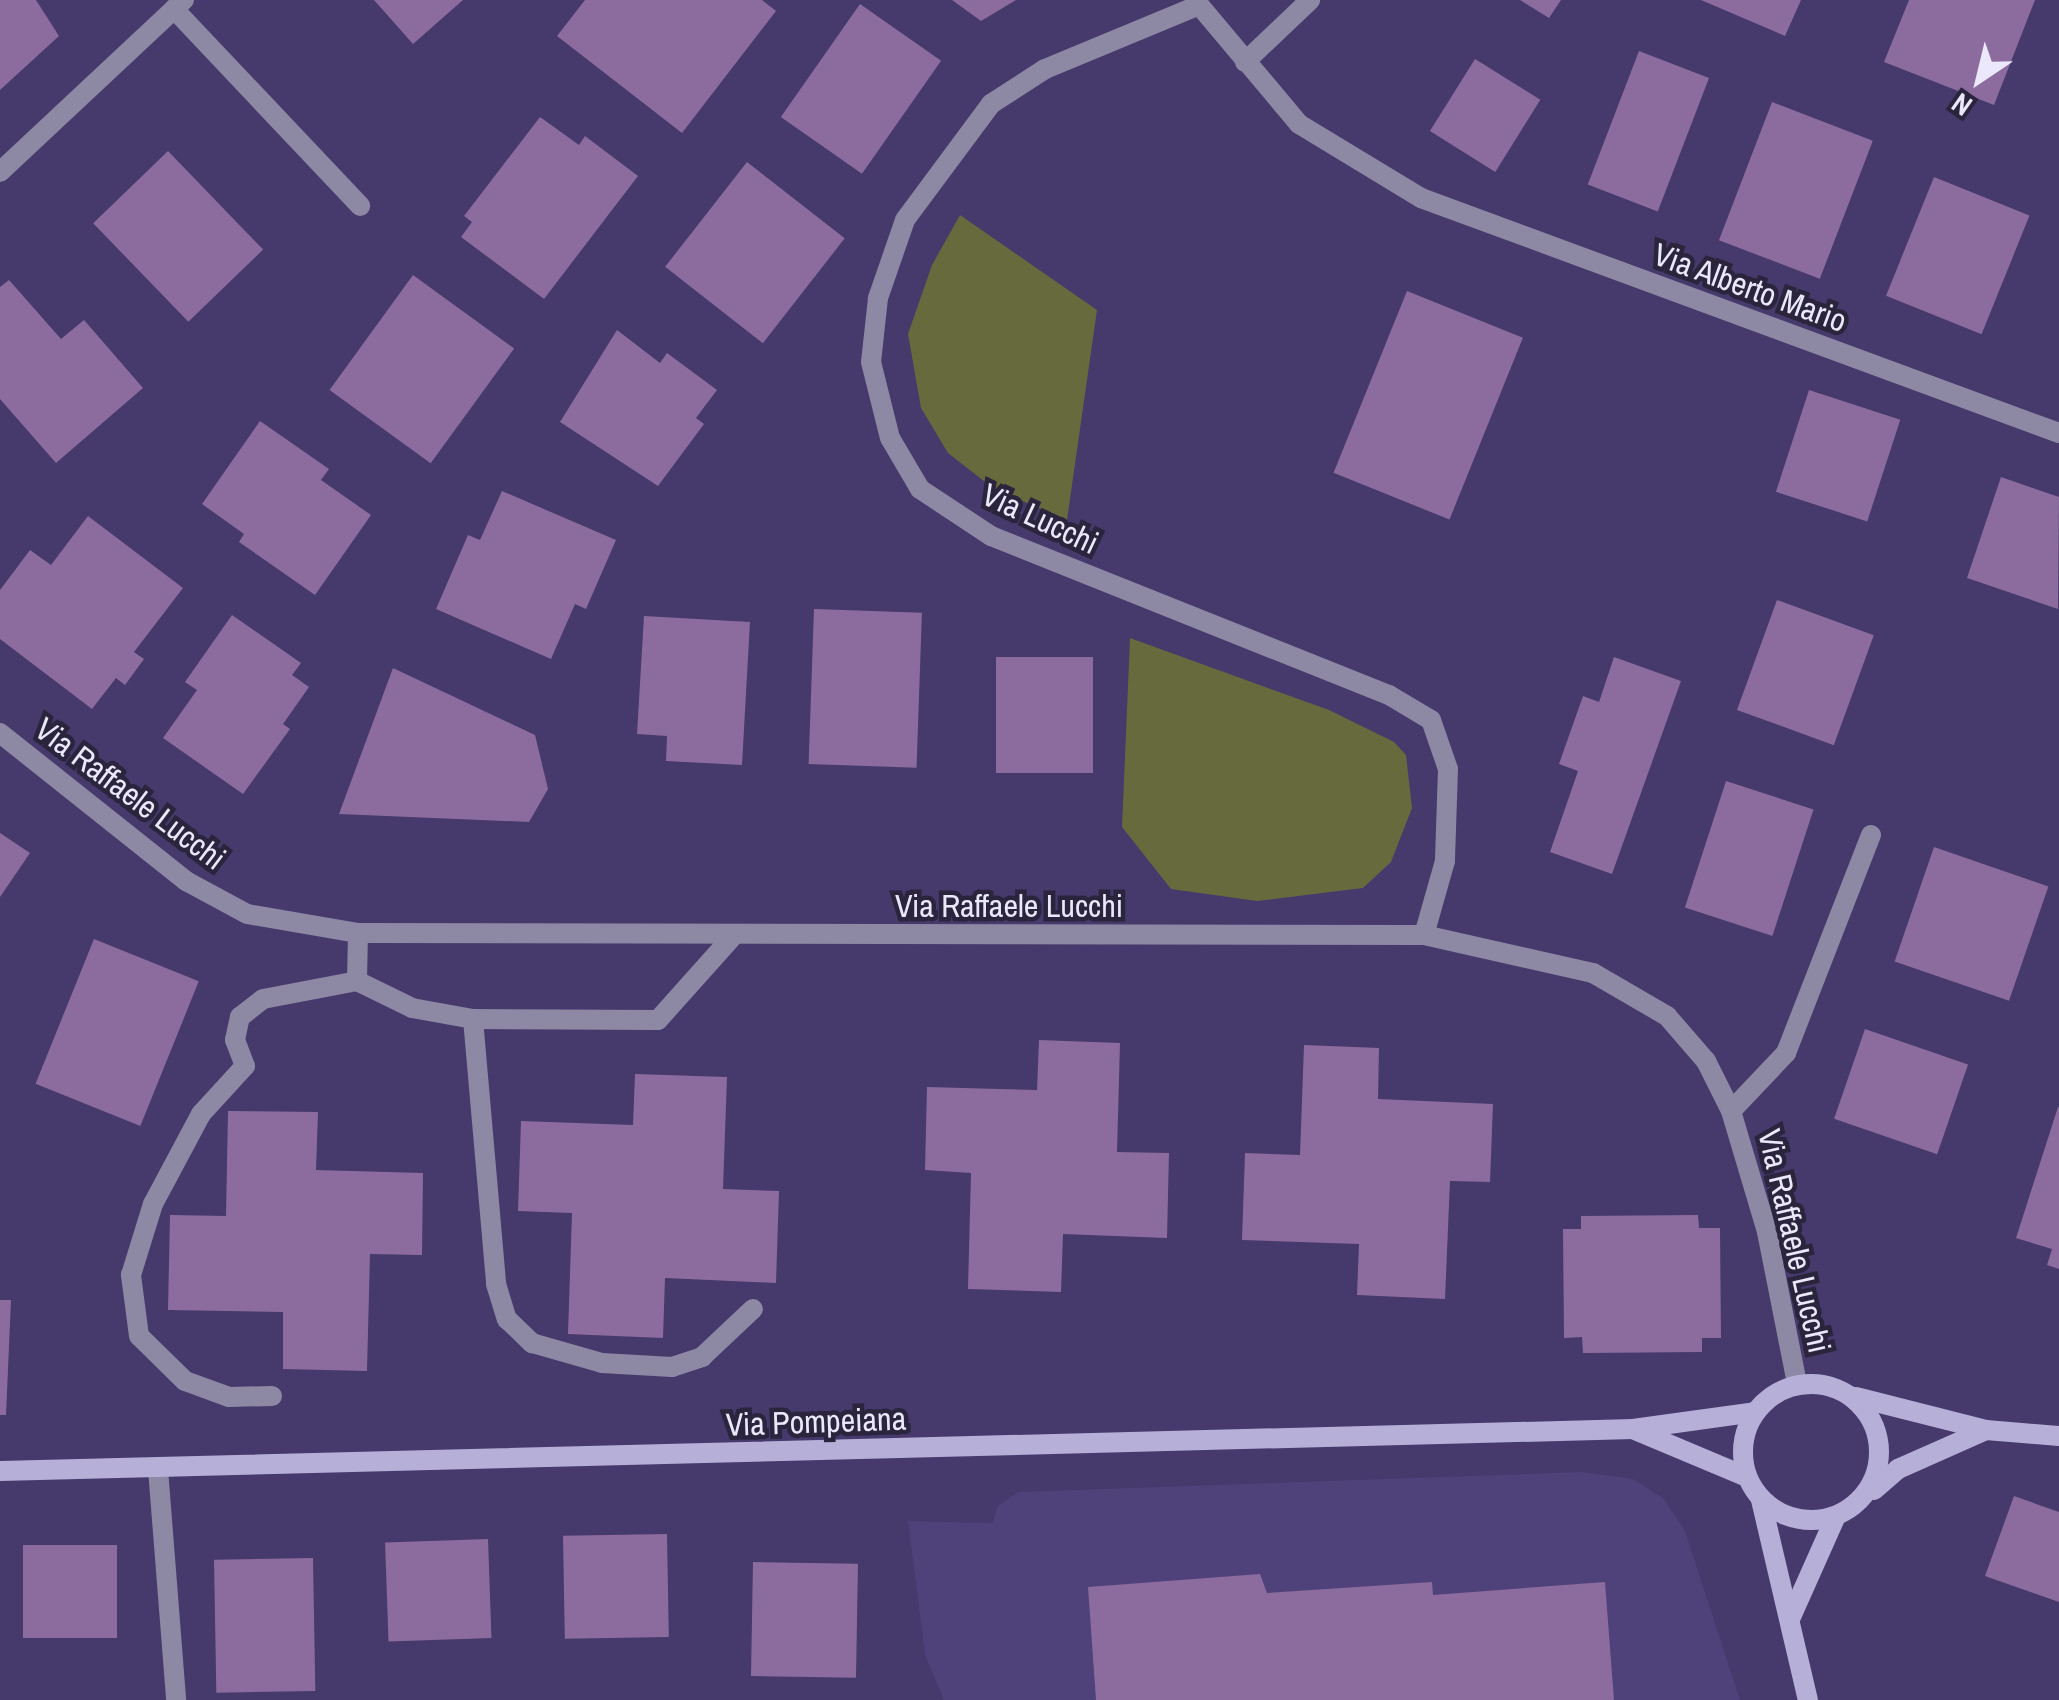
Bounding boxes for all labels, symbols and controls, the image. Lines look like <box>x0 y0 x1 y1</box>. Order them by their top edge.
north arrow <box>1929 30 2029 130</box>
text: N <box>1944 84 1979 125</box>
street label: Via Alberto Mario <box>1648 235 1852 341</box>
street label: Via Lucchi <box>976 475 1104 563</box>
street label: Via Raffaele Lucchi <box>27 710 233 878</box>
street label: Via Raffaele Lucchi <box>895 887 1123 925</box>
street label: Via Raffaele Lucchi <box>1750 1126 1838 1356</box>
street label: Via Pompeiana <box>725 1400 907 1444</box>

